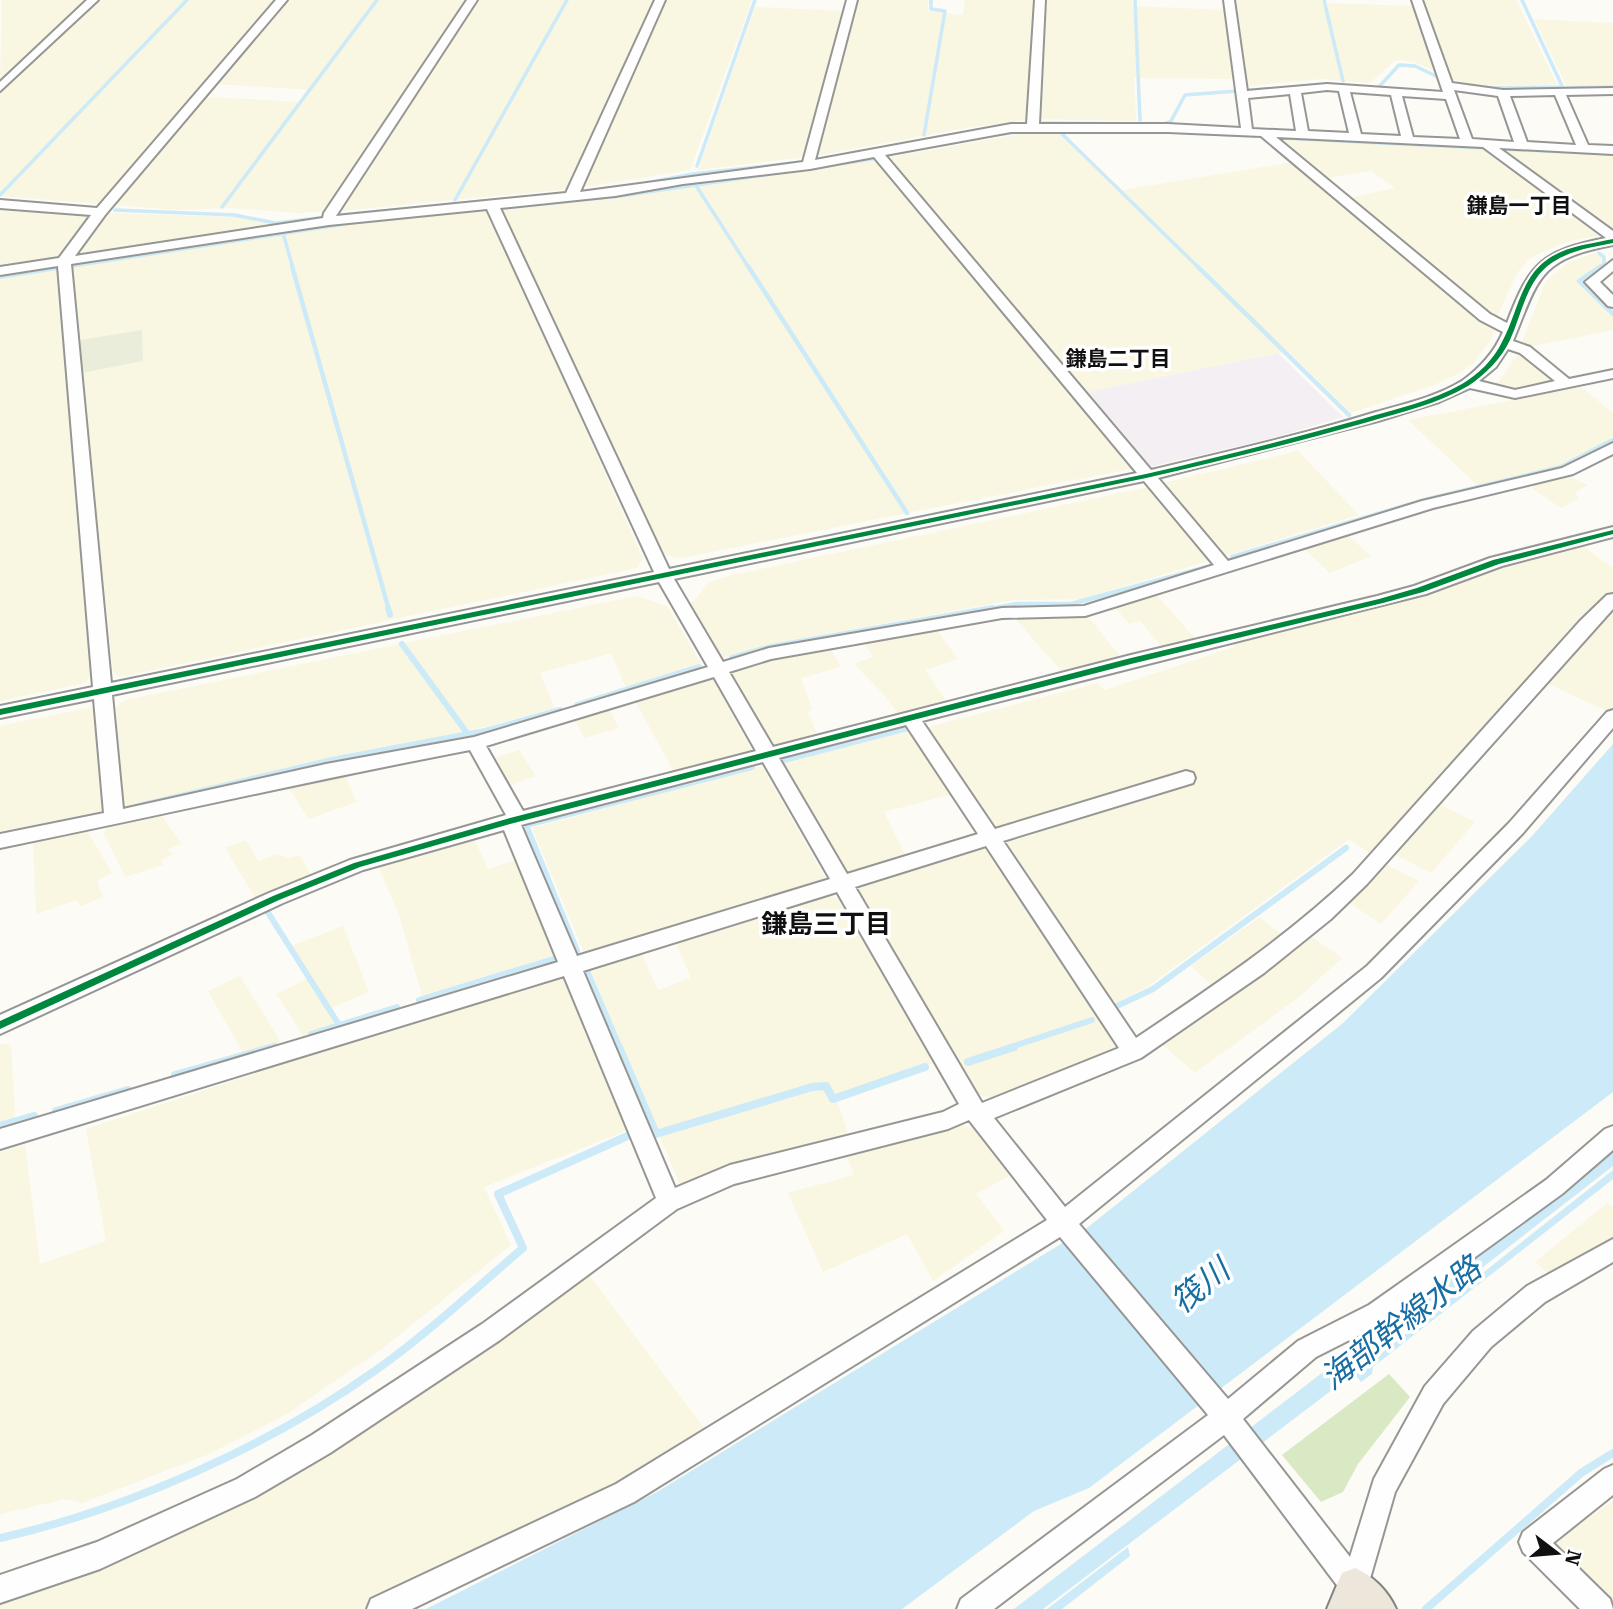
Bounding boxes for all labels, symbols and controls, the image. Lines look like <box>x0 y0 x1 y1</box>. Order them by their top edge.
district label: 鎌島一丁目 <box>1467 194 1572 218</box>
district label: 鎌島二丁目 <box>1066 347 1171 371</box>
district label: 鎌島三丁目 <box>761 909 891 939</box>
water label: 海部幹線水路 <box>1314 1247 1491 1397</box>
water label: 筏川 <box>1163 1249 1239 1321</box>
north arrow <box>1522 1518 1592 1588</box>
text: N <box>1560 1547 1586 1568</box>

